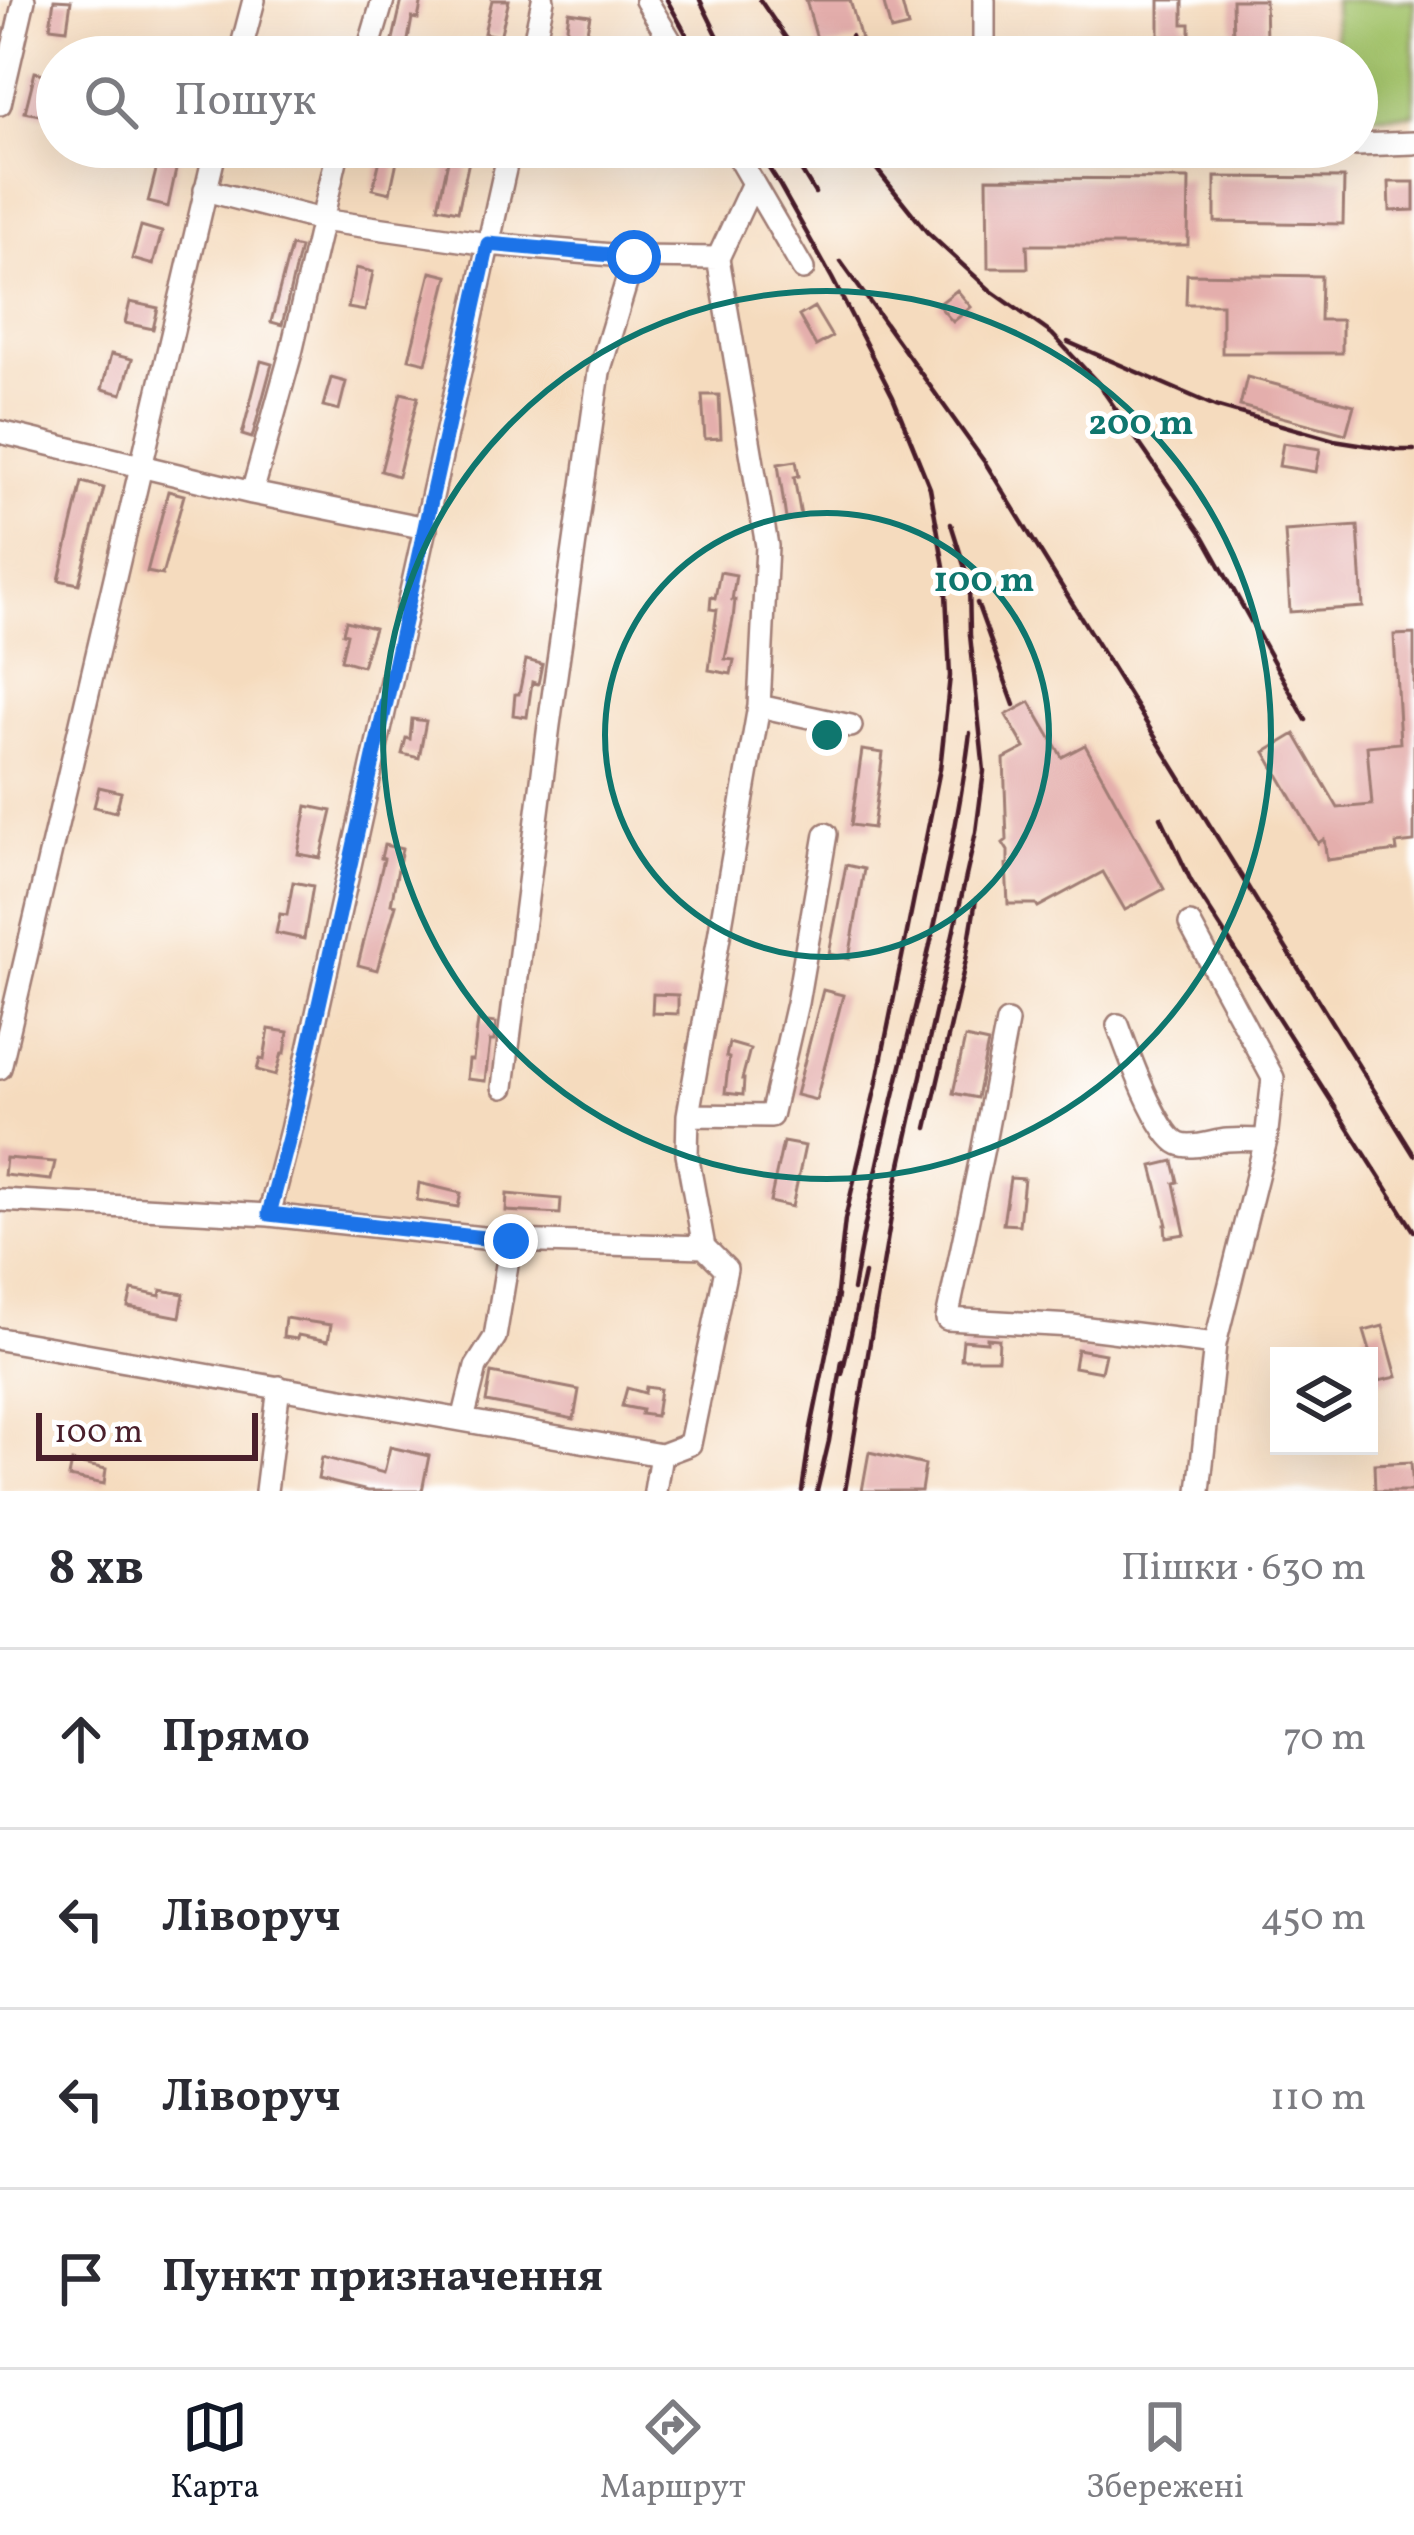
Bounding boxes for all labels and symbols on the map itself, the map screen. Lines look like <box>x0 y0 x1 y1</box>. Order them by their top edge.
route start <box>607 230 661 284</box>
text: 200 m <box>1088 400 1194 450</box>
text: 100 m <box>933 557 1035 607</box>
centre of rings <box>806 714 848 756</box>
route end <box>484 1214 538 1268</box>
scale bar <box>36 1407 258 1460</box>

